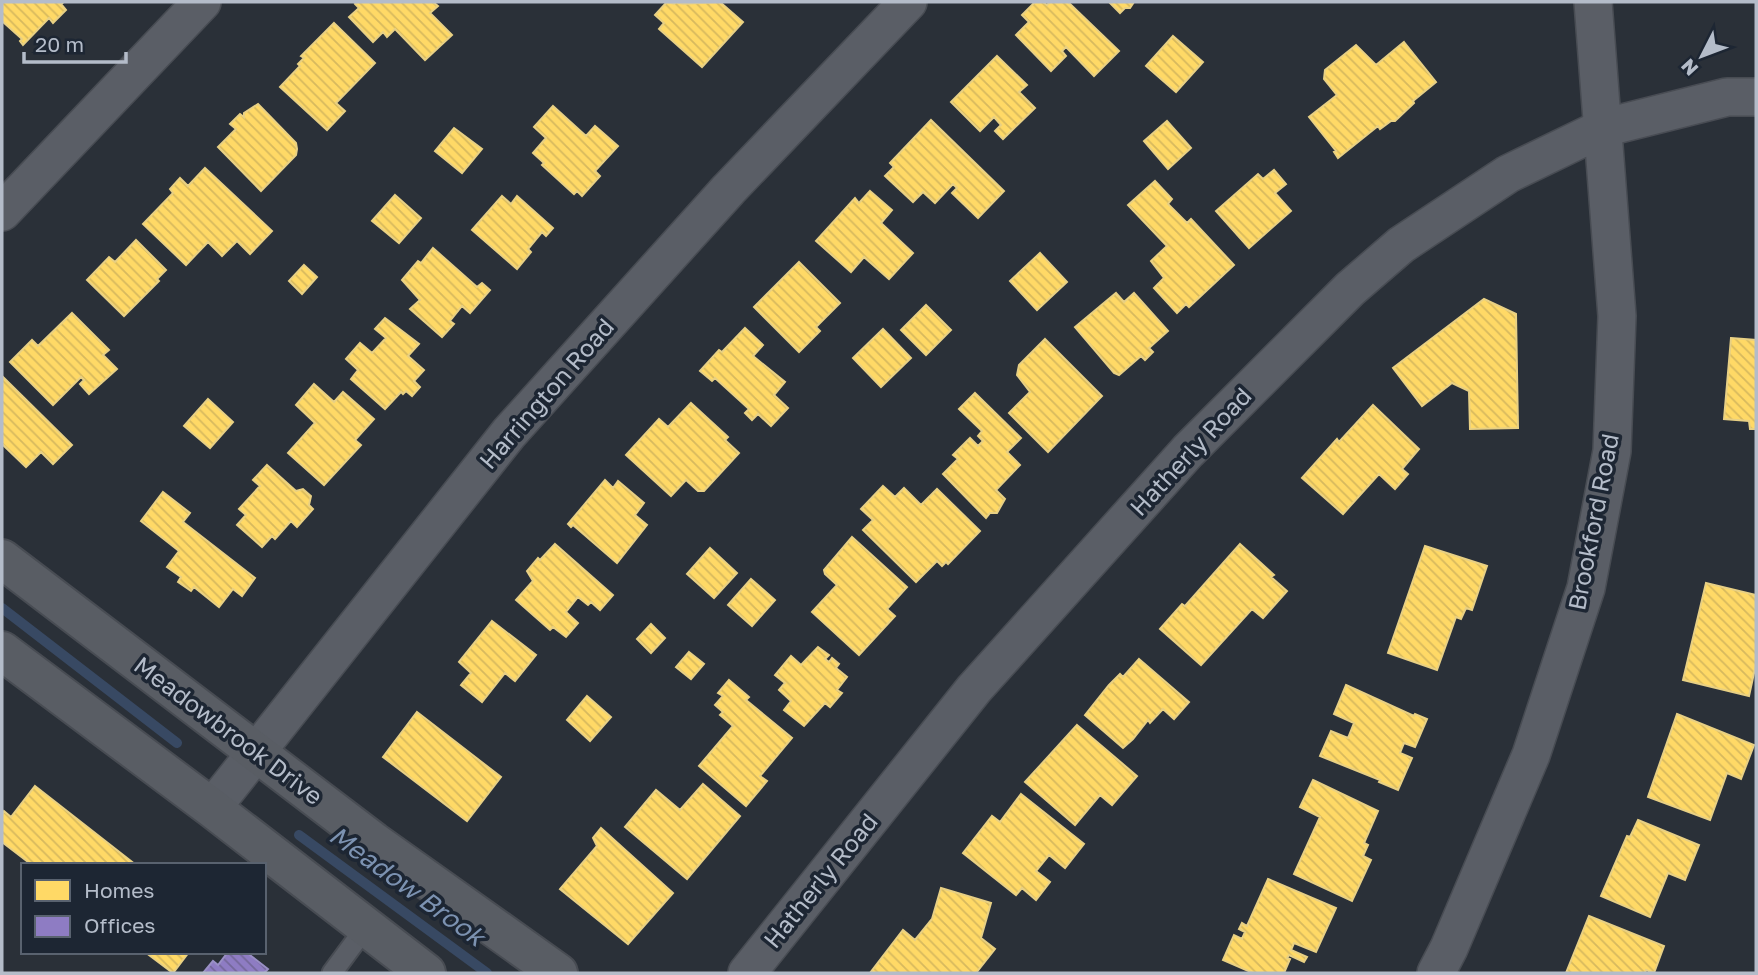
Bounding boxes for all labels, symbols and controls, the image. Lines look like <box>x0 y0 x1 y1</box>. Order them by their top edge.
scale bar <box>24 21 126 65</box>
north arrow <box>1667 21 1737 91</box>
text: 20 m <box>35 31 84 57</box>
text: N <box>1676 55 1702 81</box>
street label: Harrington Road <box>473 312 619 474</box>
street label: Hatherly Road <box>1123 381 1257 521</box>
street label: Brookford Road <box>1561 431 1624 612</box>
street label: Meadowbrook Drive <box>129 650 329 810</box>
street label: Hatherly Road <box>757 807 883 953</box>
water label: Meadow Brook <box>324 819 493 954</box>
legend <box>21 863 266 954</box>
text: Homes <box>84 877 154 903</box>
text: Offices <box>84 912 155 938</box>

